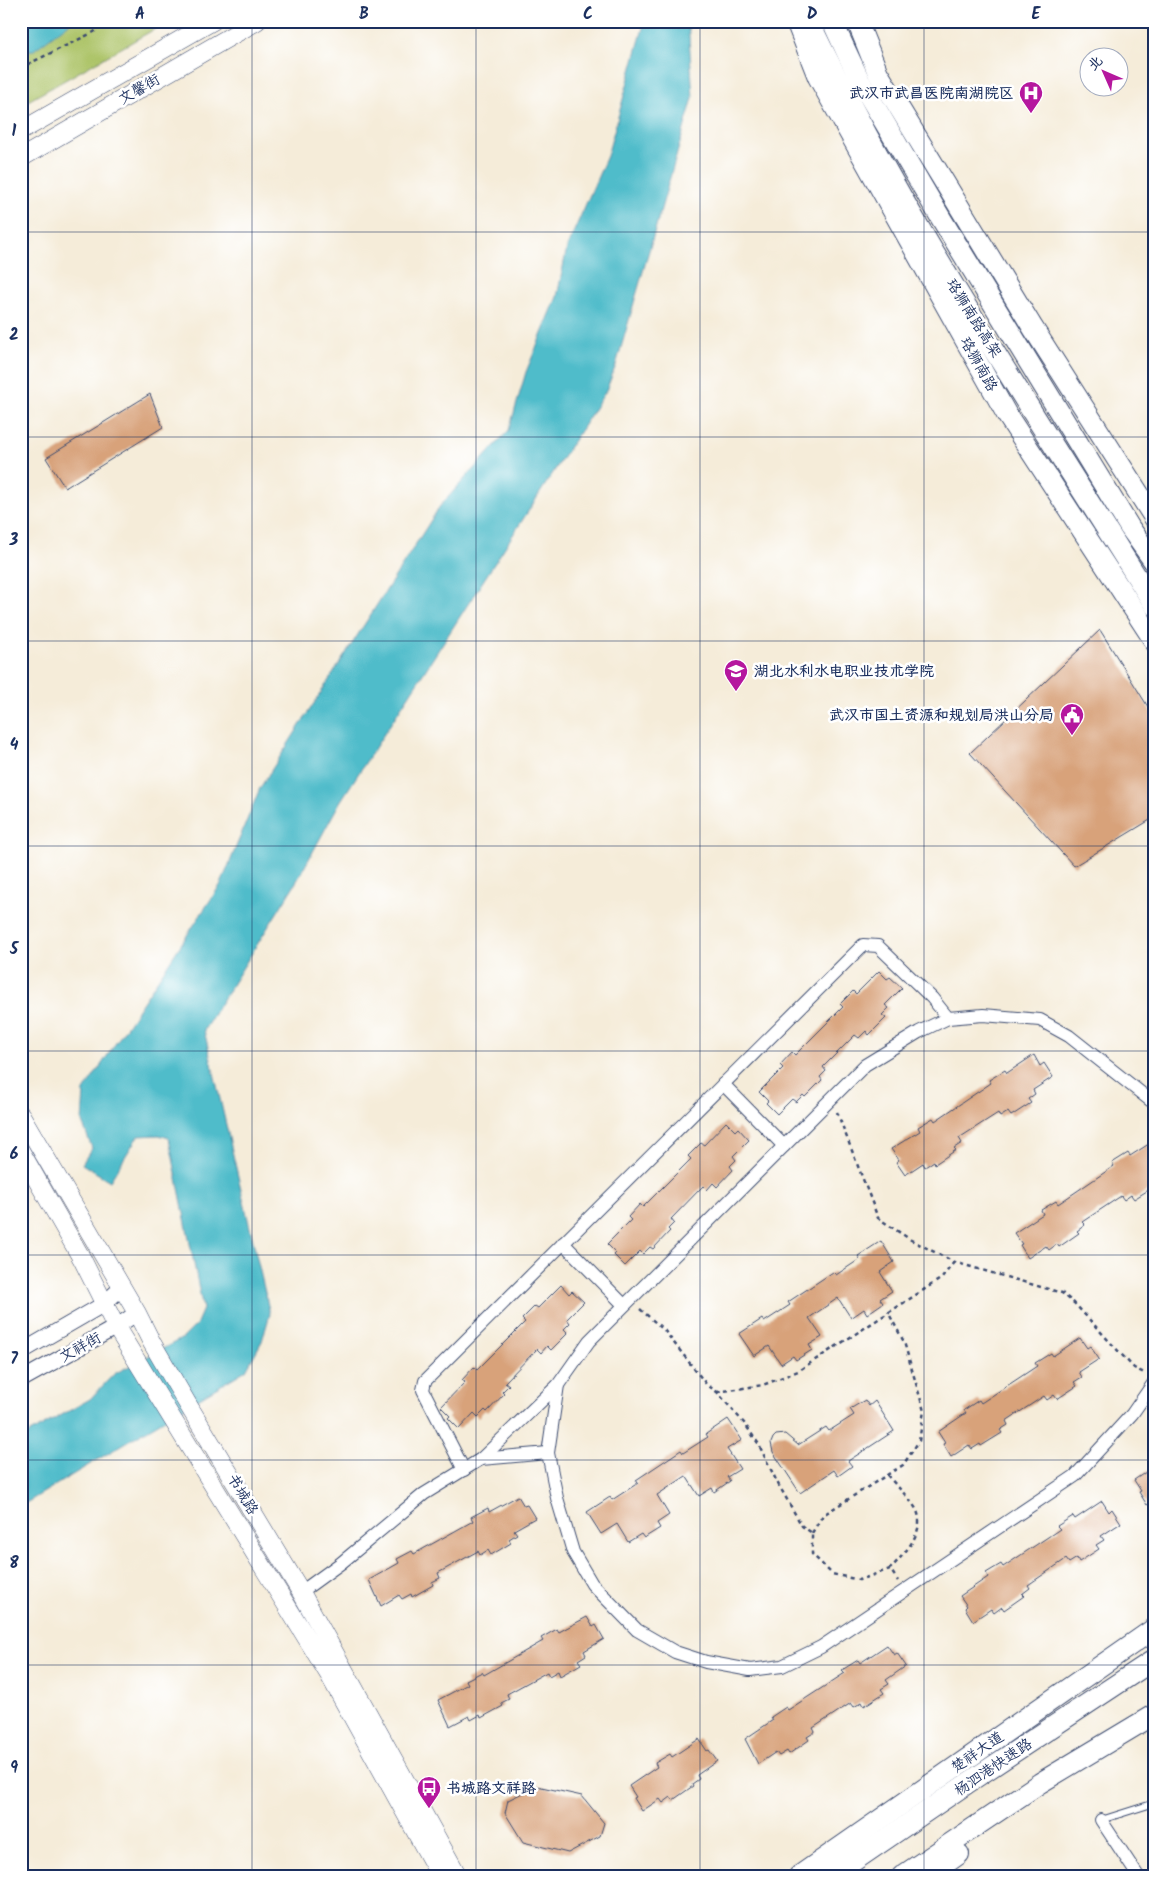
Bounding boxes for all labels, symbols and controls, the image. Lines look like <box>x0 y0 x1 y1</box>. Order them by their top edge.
text: A <box>135 2 145 27</box>
text: B <box>359 2 369 27</box>
text: C <box>583 2 593 27</box>
text: D <box>807 2 818 27</box>
text: E <box>1032 2 1042 27</box>
north arrow <box>1078 48 1128 98</box>
text: 北 <box>1083 51 1108 76</box>
street label: 文馨街 <box>114 68 165 112</box>
hospital icon: 武汉市武昌医院南湖院区 <box>1018 80 1044 114</box>
place label: 武汉市武昌医院南湖院区 <box>849 82 1014 106</box>
text: 1 <box>12 119 17 144</box>
street label: 珞狮南路高架 <box>939 274 1007 363</box>
text: 2 <box>9 323 19 348</box>
street label: 珞狮南路 <box>953 332 1003 397</box>
text: 3 <box>9 528 19 553</box>
school or university icon: 湖北水利水电职业技术学院 <box>723 658 749 692</box>
place label: 湖北水利水电职业技术学院 <box>754 660 934 684</box>
public building icon: 武汉市国土资源和规划局洪山分局 <box>1059 702 1085 736</box>
place label: 武汉市国土资源和规划局洪山分局 <box>829 704 1054 728</box>
text: 4 <box>10 733 19 758</box>
text: 5 <box>9 937 20 962</box>
text: 6 <box>10 1142 19 1167</box>
street label: 文祥街 <box>55 1326 106 1369</box>
text: 7 <box>10 1347 18 1372</box>
street label: 书城路 <box>220 1469 264 1520</box>
text: 8 <box>9 1551 19 1576</box>
street label: 楚祥大道 <box>946 1726 1009 1780</box>
street label: 杨泗港快速路 <box>950 1733 1038 1803</box>
text: 9 <box>10 1756 18 1781</box>
bus stop icon: 书城路文祥路 <box>416 1775 442 1809</box>
place label: 书城路文祥路 <box>446 1777 536 1801</box>

